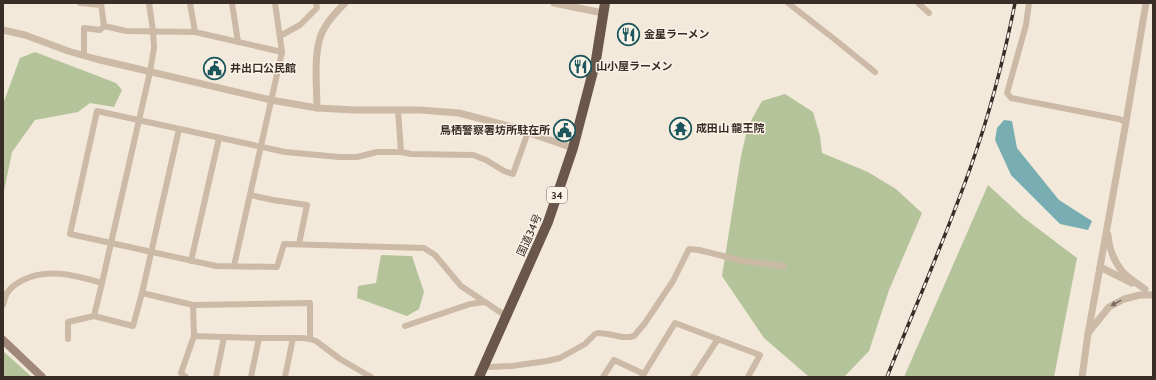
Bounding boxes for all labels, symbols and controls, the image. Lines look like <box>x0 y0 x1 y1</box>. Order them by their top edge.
restaurant icon: 金星ラーメン <box>615 21 641 47</box>
place label: 金星ラーメン <box>644 27 710 41</box>
restaurant icon: 山小屋ラーメン <box>567 53 593 79</box>
public building icon: 井出口公民館 <box>201 55 227 81</box>
place label: 山小屋ラーメン <box>596 59 673 73</box>
place label: 井出口公民館 <box>230 61 296 75</box>
temple icon: 成田山 龍王院 <box>667 115 693 141</box>
public building icon: 鳥栖警察署坊所駐在所 <box>552 117 578 143</box>
place label: 成田山 龍王院 <box>696 121 764 135</box>
place label: 鳥栖警察署坊所駐在所 <box>440 123 550 137</box>
road number: 34 <box>547 187 567 203</box>
street label: 国道34号 <box>513 211 545 259</box>
one-way arrow <box>1110 300 1122 307</box>

